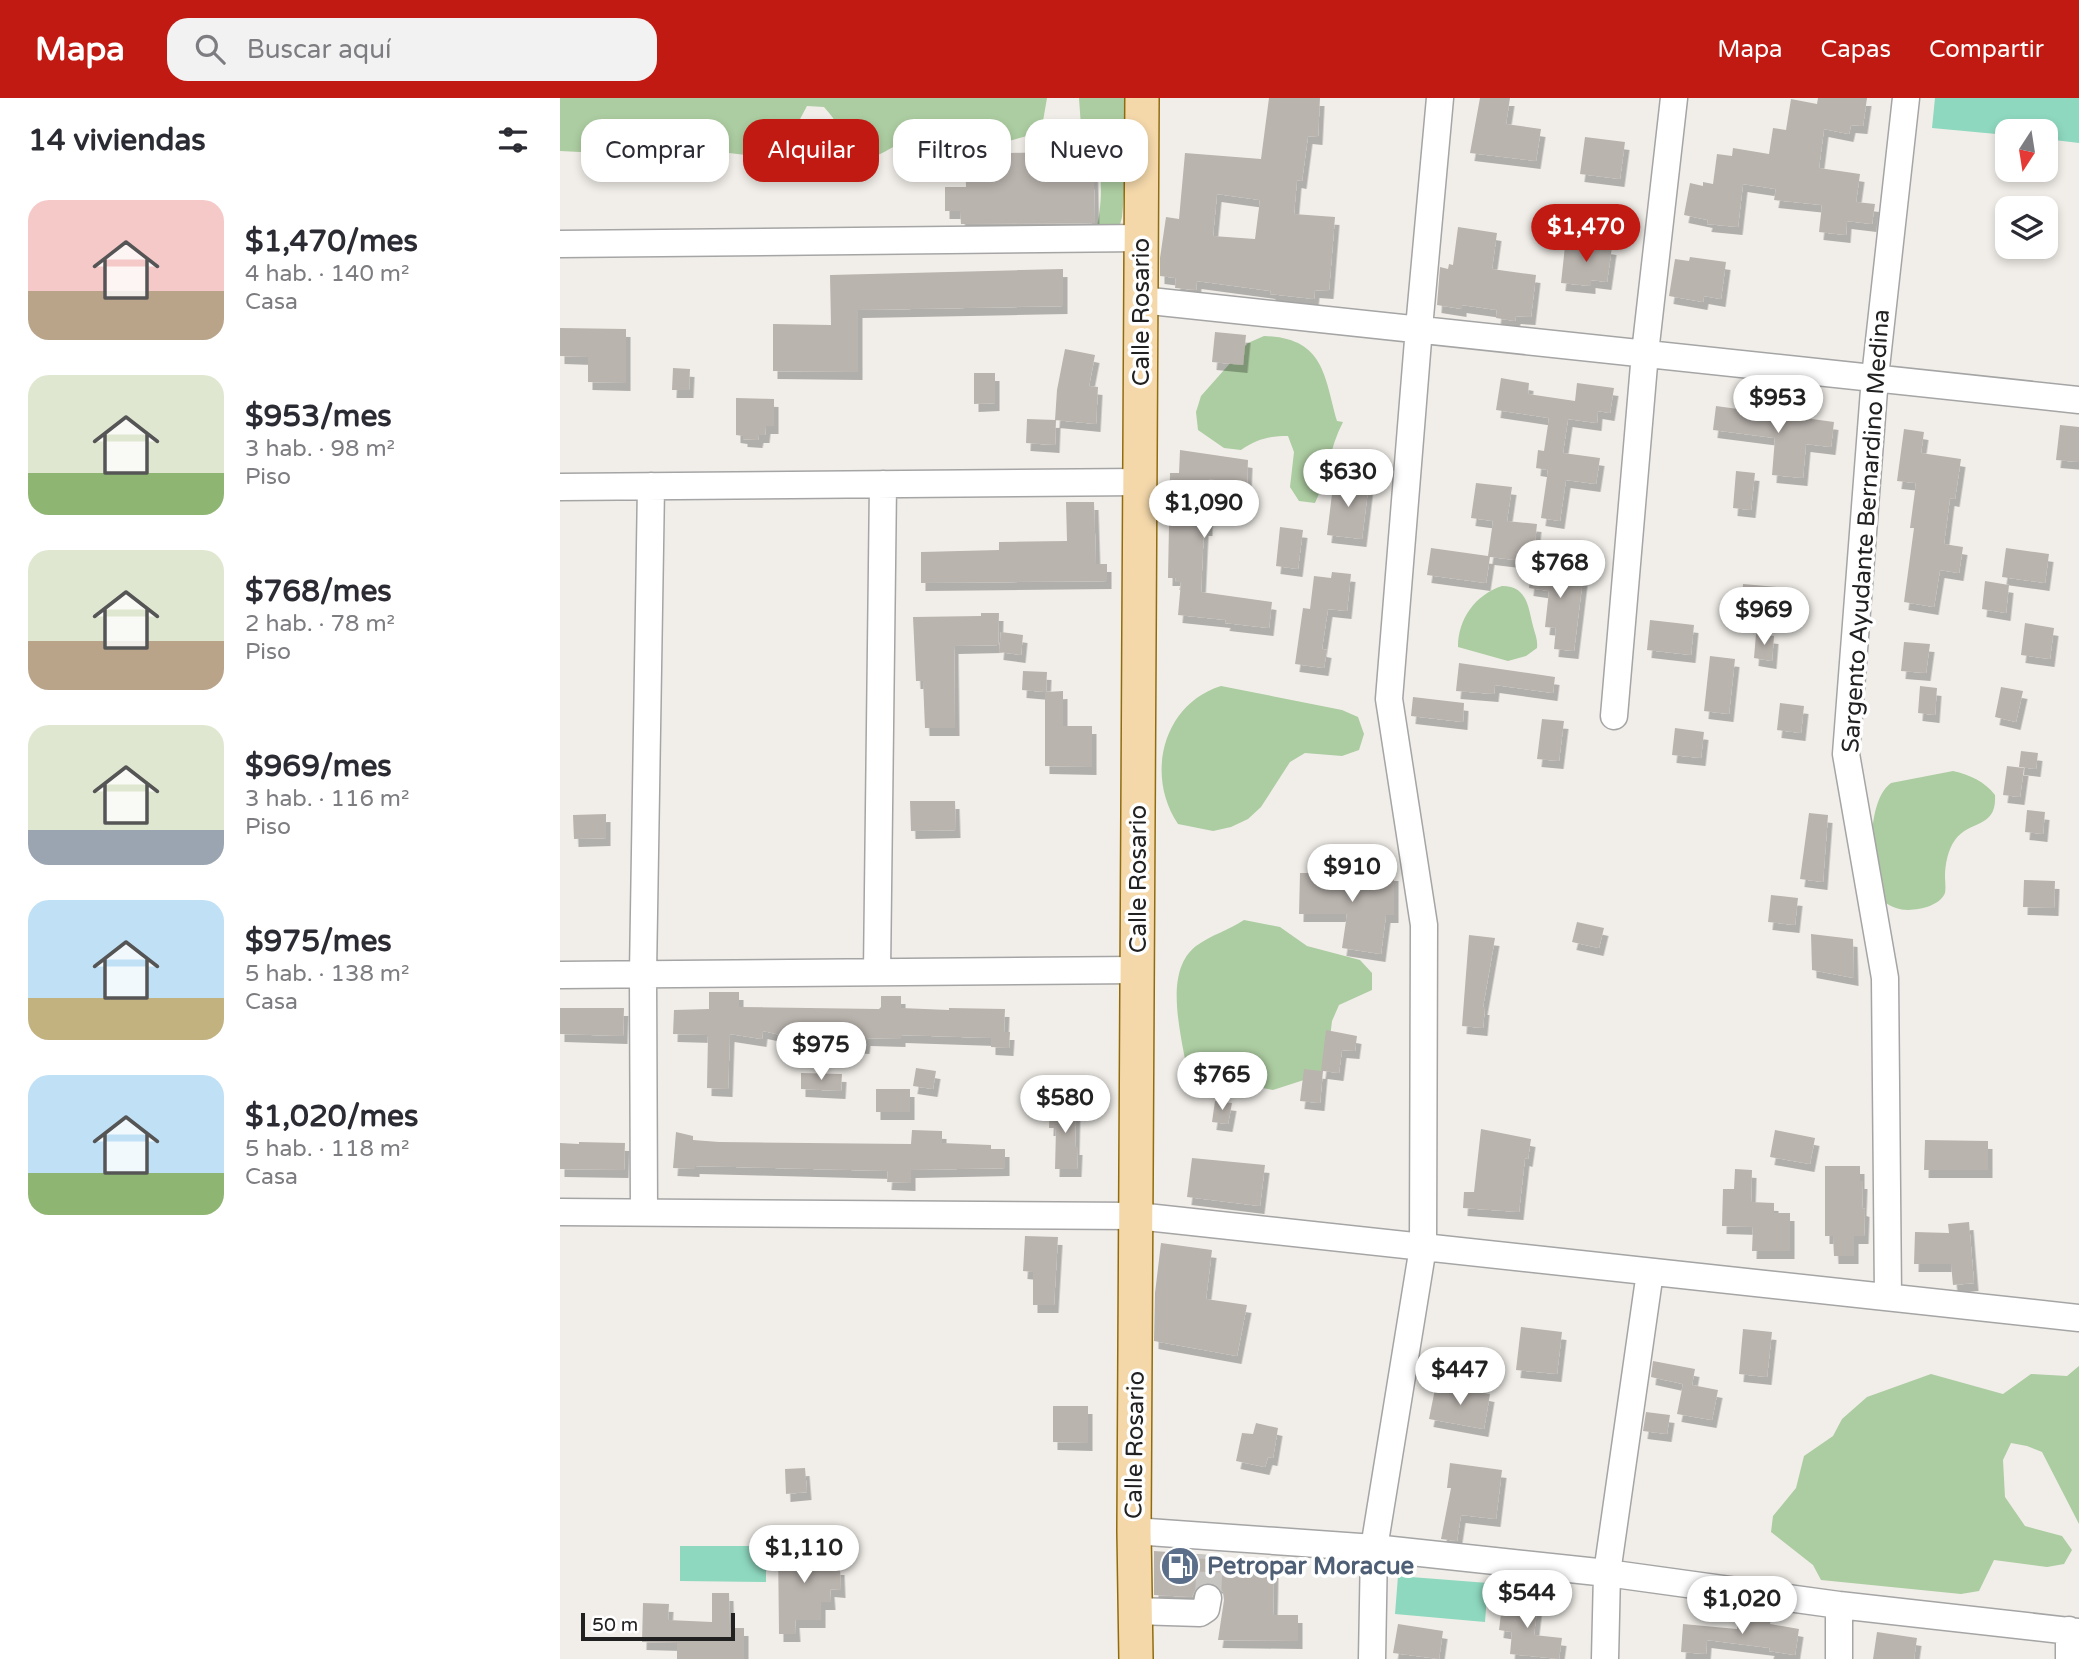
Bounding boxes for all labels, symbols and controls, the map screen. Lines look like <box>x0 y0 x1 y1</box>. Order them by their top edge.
search box <box>167 18 657 81</box>
text: Mapa <box>35 30 125 69</box>
icon: search <box>191 30 229 68</box>
text: Buscar aquí <box>247 34 391 65</box>
text: Mapa <box>1717 35 1783 64</box>
text: Capas <box>1821 35 1891 64</box>
text: Compartir <box>1929 35 2044 64</box>
chip: Comprar <box>581 119 729 182</box>
chip: Alquilar <box>743 119 879 182</box>
chip: Filtros <box>893 119 1011 182</box>
chip: Nuevo <box>1025 119 1148 182</box>
north arrow <box>1995 119 2058 182</box>
map controls <box>1995 119 2058 259</box>
icon: filters <box>494 121 532 159</box>
text: 14 viviendas <box>28 122 206 159</box>
button: layers <box>1995 196 2058 259</box>
pin: $1,470 <box>1529 204 1643 264</box>
text: $1,470 <box>1547 213 1625 241</box>
text: $1,470/mes <box>245 223 418 260</box>
icon: home <box>84 228 168 312</box>
street label: Calle Rosario <box>1127 238 1156 386</box>
text: 4 hab. · 140 m² <box>245 260 410 288</box>
text: Casa <box>245 288 298 316</box>
street label: Sargento Ayudante Bernardino Medina <box>1836 308 1896 754</box>
pin: $953 <box>1737 376 1819 435</box>
text: $953 <box>1749 384 1807 412</box>
text: $953/mes <box>245 398 392 435</box>
icon: home <box>84 403 168 487</box>
text: 3 hab. · 98 m² <box>245 435 395 463</box>
pin: $630 <box>1307 450 1389 509</box>
text: $630 <box>1319 458 1377 486</box>
text: Piso <box>245 463 291 491</box>
pin: $1,090 <box>1147 480 1261 540</box>
text: $1,090 <box>1165 489 1243 517</box>
pin: $768 <box>1519 540 1601 600</box>
text: $768 <box>1531 549 1589 577</box>
text: $768/mes <box>245 573 392 610</box>
icon: home <box>84 578 168 662</box>
pin: $969 <box>1723 588 1805 647</box>
text: $969 <box>1735 596 1793 624</box>
text: 2 hab. · 78 m² <box>245 610 395 638</box>
text: Piso <box>245 638 291 666</box>
text: $969/mes <box>245 748 392 785</box>
icon: home <box>84 753 168 837</box>
text: 3 hab. · 116 m² <box>245 785 410 813</box>
street label: Calle Rosario <box>1124 805 1153 953</box>
text: Piso <box>245 813 291 841</box>
pin: $910 <box>1311 844 1393 904</box>
text: $910 <box>1323 853 1381 881</box>
text: $975/mes <box>245 923 392 960</box>
icon: home <box>84 928 168 1012</box>
text: 5 hab. · 138 m² <box>245 960 410 988</box>
text: Casa <box>245 988 298 1016</box>
pin: $975 <box>780 1023 862 1082</box>
text: $975 <box>792 1031 850 1059</box>
pin: $765 <box>1181 1052 1263 1112</box>
text: $765 <box>1193 1061 1251 1089</box>
pin: $580 <box>1024 1076 1106 1135</box>
text: $580 <box>1036 1084 1094 1112</box>
text: $1,020/mes <box>245 1098 418 1135</box>
icon: home <box>84 1103 168 1187</box>
text: 5 hab. · 118 m² <box>245 1135 410 1163</box>
text: Casa <box>245 1163 298 1191</box>
pin: $447 <box>1419 1348 1501 1407</box>
text: $447 <box>1431 1356 1489 1384</box>
street label: Calle Rosario <box>1119 1371 1151 1519</box>
pin: $1,110 <box>747 1526 861 1585</box>
text: $1,110 <box>765 1534 843 1562</box>
fuel station icon: Petropar Moracue <box>1159 1545 1201 1587</box>
place label: Petropar Moracue <box>1207 1552 1415 1581</box>
pin: $544 <box>1486 1570 1568 1630</box>
pin: $1,020 <box>1685 1576 1799 1636</box>
text: $544 <box>1498 1579 1556 1607</box>
text: $1,020 <box>1703 1585 1781 1613</box>
scale bar <box>581 1610 735 1642</box>
text: 50 m <box>592 1614 638 1636</box>

